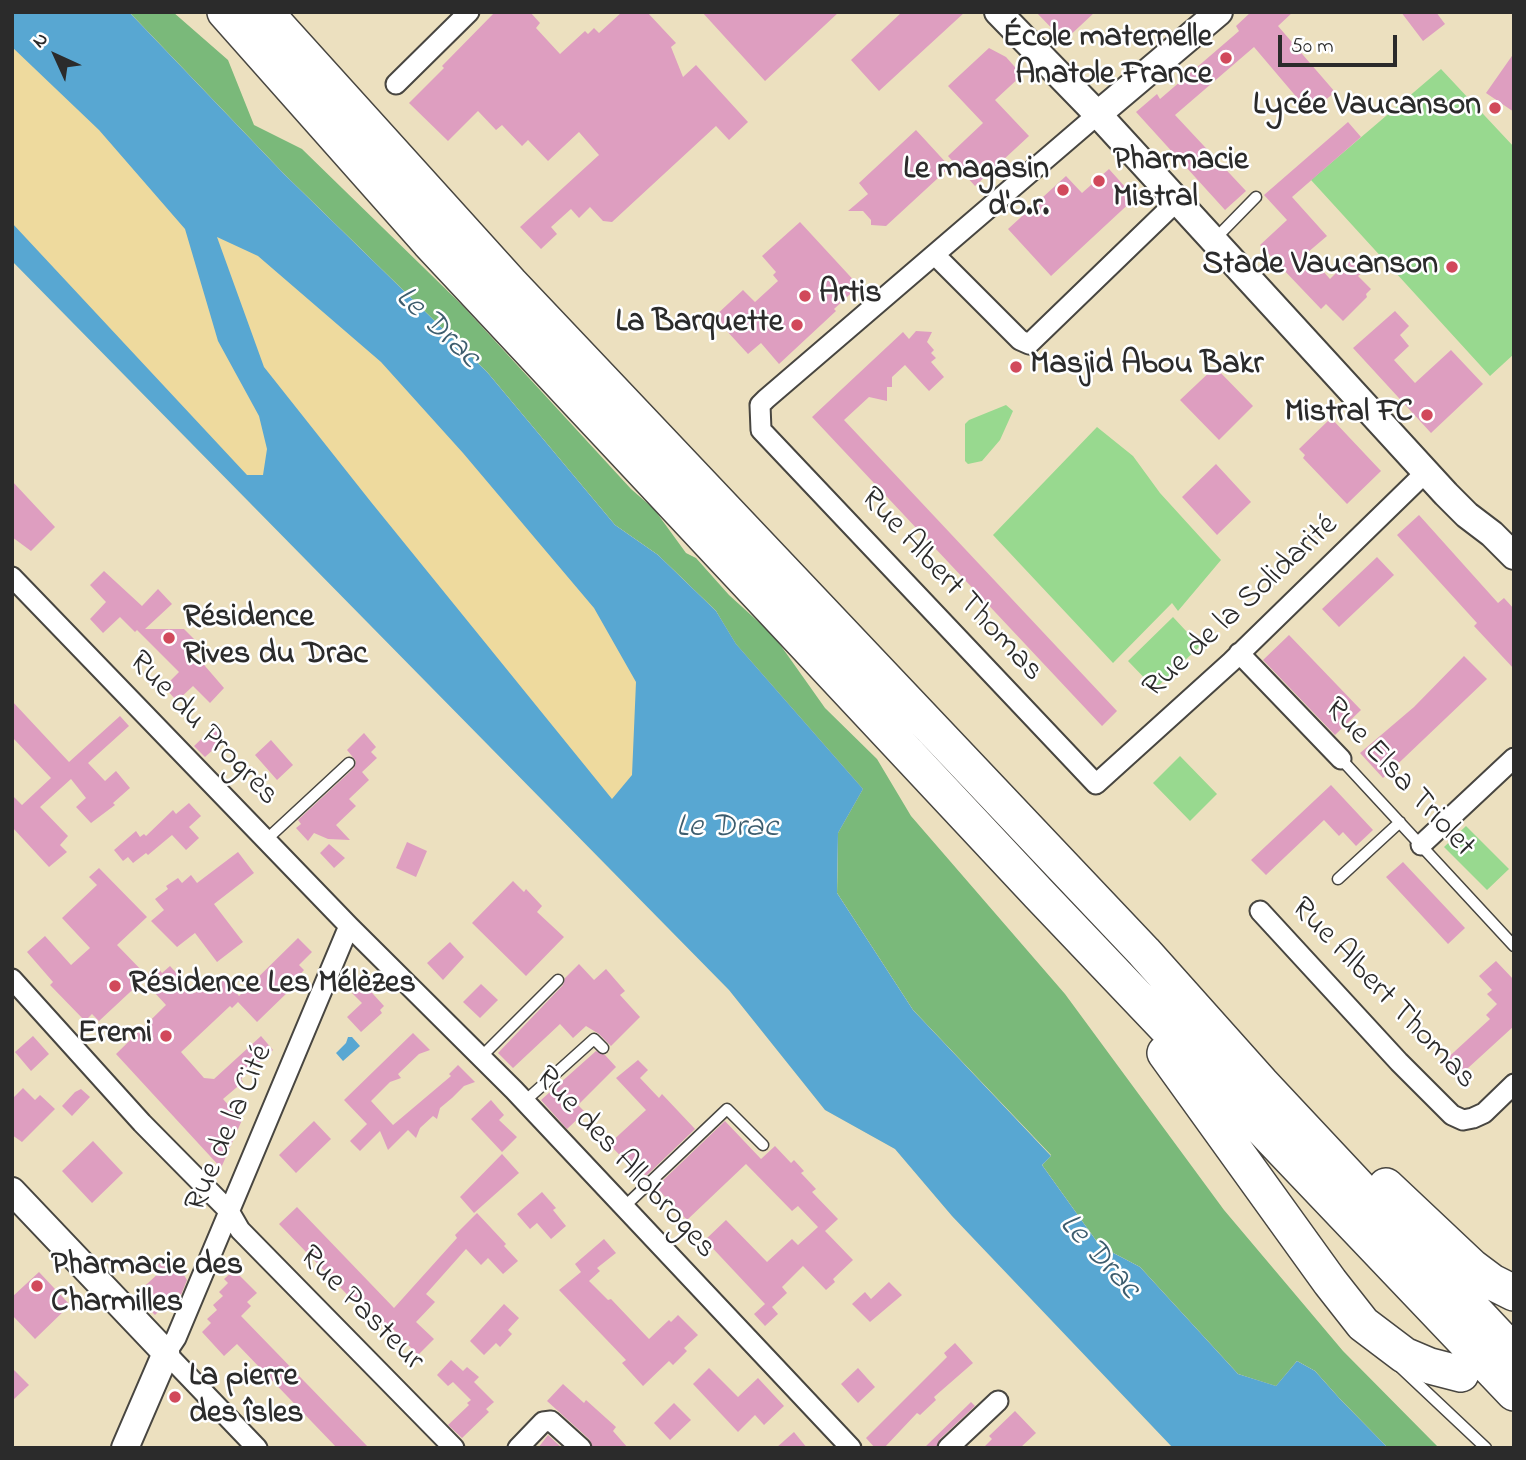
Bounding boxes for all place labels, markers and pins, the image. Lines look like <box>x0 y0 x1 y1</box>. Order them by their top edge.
place label: École maternelle Anatole France <box>1003 21 1212 96</box>
marker: École maternelle Anatole France <box>1218 50 1234 66</box>
place label: Lycée Vaucanson <box>1253 89 1481 127</box>
marker: Lycée Vaucanson <box>1487 100 1503 116</box>
place label: Pharmacie Mistral <box>1113 144 1248 219</box>
place label: Le magasin d'o.r. <box>903 153 1049 228</box>
marker: Pharmacie Mistral <box>1091 173 1107 189</box>
marker: Le magasin d'o.r. <box>1055 182 1071 198</box>
place label: Stade Vaucanson <box>1203 248 1438 286</box>
marker: Stade Vaucanson <box>1444 259 1460 275</box>
place label: Artis <box>819 277 881 315</box>
marker: Artis <box>797 288 813 304</box>
place label: La Barquette <box>615 306 783 344</box>
marker: La Barquette <box>789 317 805 333</box>
place label: Masjid Abou Bakr <box>1030 348 1263 386</box>
marker: Masjid Abou Bakr <box>1008 359 1024 375</box>
place label: Mistral FC <box>1284 396 1413 434</box>
marker: Mistral FC <box>1419 407 1435 423</box>
place label: Résidence Rives du Drac <box>183 601 367 676</box>
marker: Résidence Rives du Drac <box>161 630 177 646</box>
place label: Résidence Les Mélèzes <box>129 967 416 1005</box>
marker: Résidence Les Mélèzes <box>107 978 123 994</box>
place label: Eremi <box>78 1017 152 1055</box>
marker: Eremi <box>158 1028 174 1044</box>
place label: Pharmacie des Charmilles <box>51 1249 243 1324</box>
marker: Pharmacie des Charmilles <box>29 1278 45 1294</box>
place label: La pierre des îsles <box>189 1360 304 1435</box>
marker: La pierre des îsles <box>167 1389 183 1405</box>

